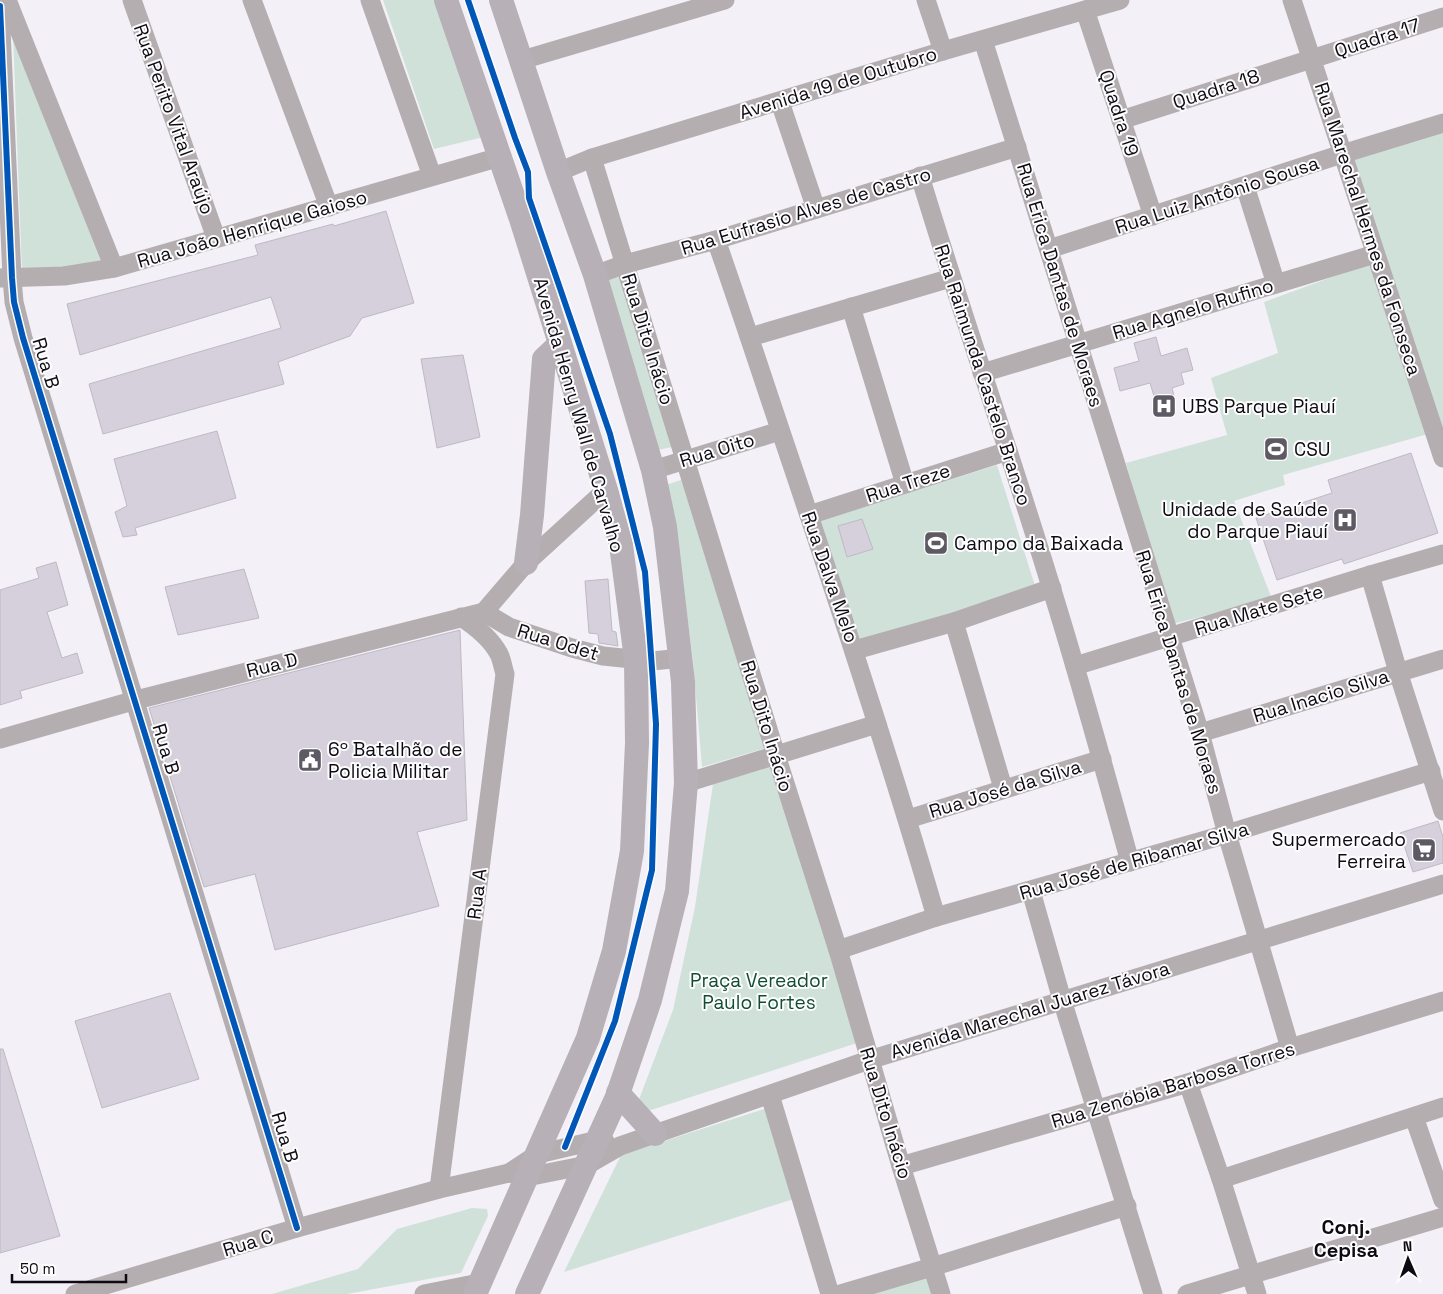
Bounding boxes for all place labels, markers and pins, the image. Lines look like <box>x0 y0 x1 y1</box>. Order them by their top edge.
hospital icon: UBS Parque Piauí <box>1151 393 1177 419</box>
place label: UBS Parque Piauí <box>1182 394 1336 419</box>
sports icon: CSU <box>1263 436 1289 462</box>
place label: CSU <box>1294 437 1331 462</box>
place label: Unidade de Saúde do Parque Piauí <box>1162 497 1328 544</box>
hospital icon: Unidade de Saúde do Parque Piauí <box>1332 507 1358 533</box>
sports icon: Campo da Baixada <box>923 530 949 556</box>
place label: Campo da Baixada <box>954 531 1123 556</box>
place label: 6º Batalhão de Policia Militar <box>328 737 462 784</box>
public building icon: 6º Batalhão de Policia Militar <box>297 747 323 773</box>
place label: Supermercado Ferreira <box>1272 827 1406 874</box>
supermarket icon: Supermercado Ferreira <box>1411 837 1437 863</box>

